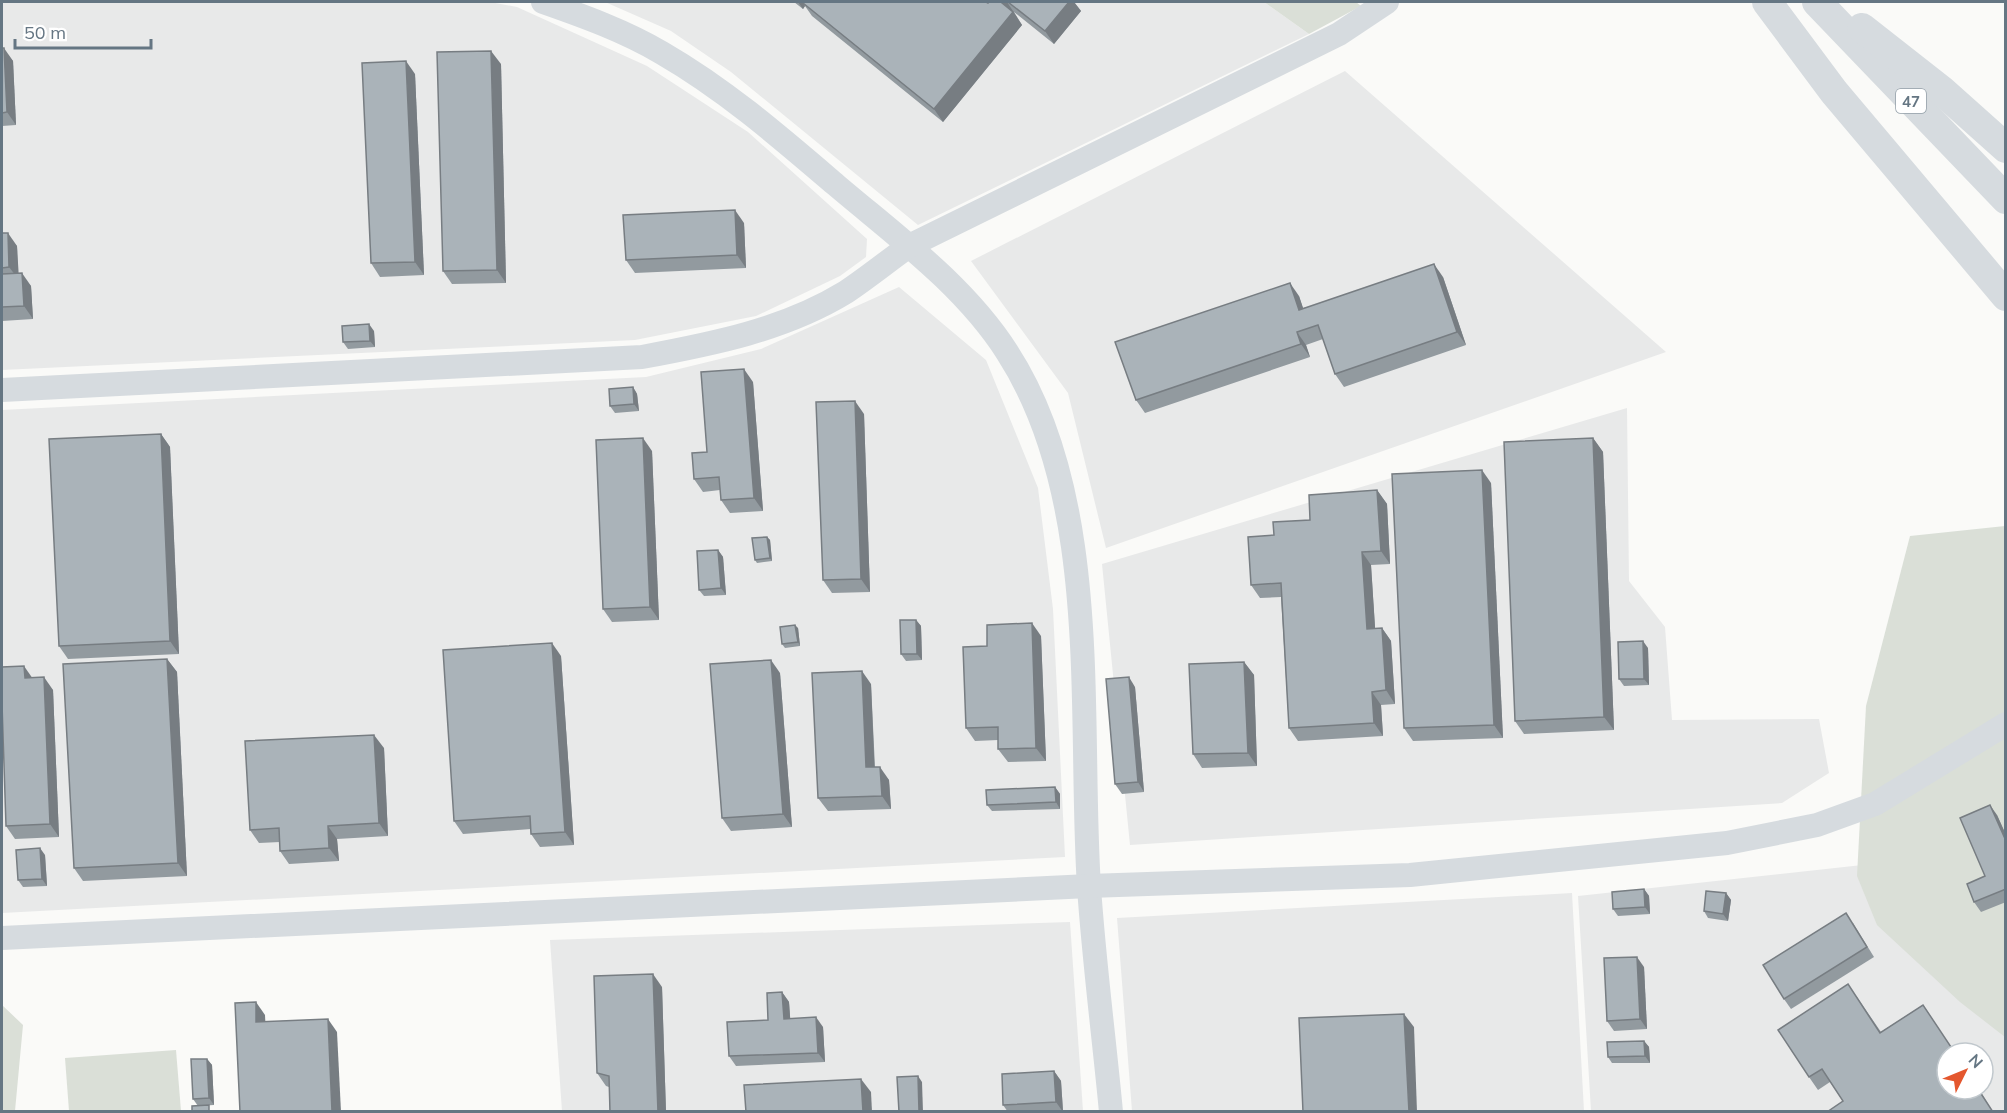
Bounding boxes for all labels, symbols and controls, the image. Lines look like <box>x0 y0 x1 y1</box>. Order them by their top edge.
scale bar <box>15 12 152 50</box>
text: 50 m <box>24 21 66 44</box>
road number: 47 <box>1896 89 1926 113</box>
north arrow <box>1935 1041 1995 1101</box>
text: N <box>1965 1050 1987 1072</box>

